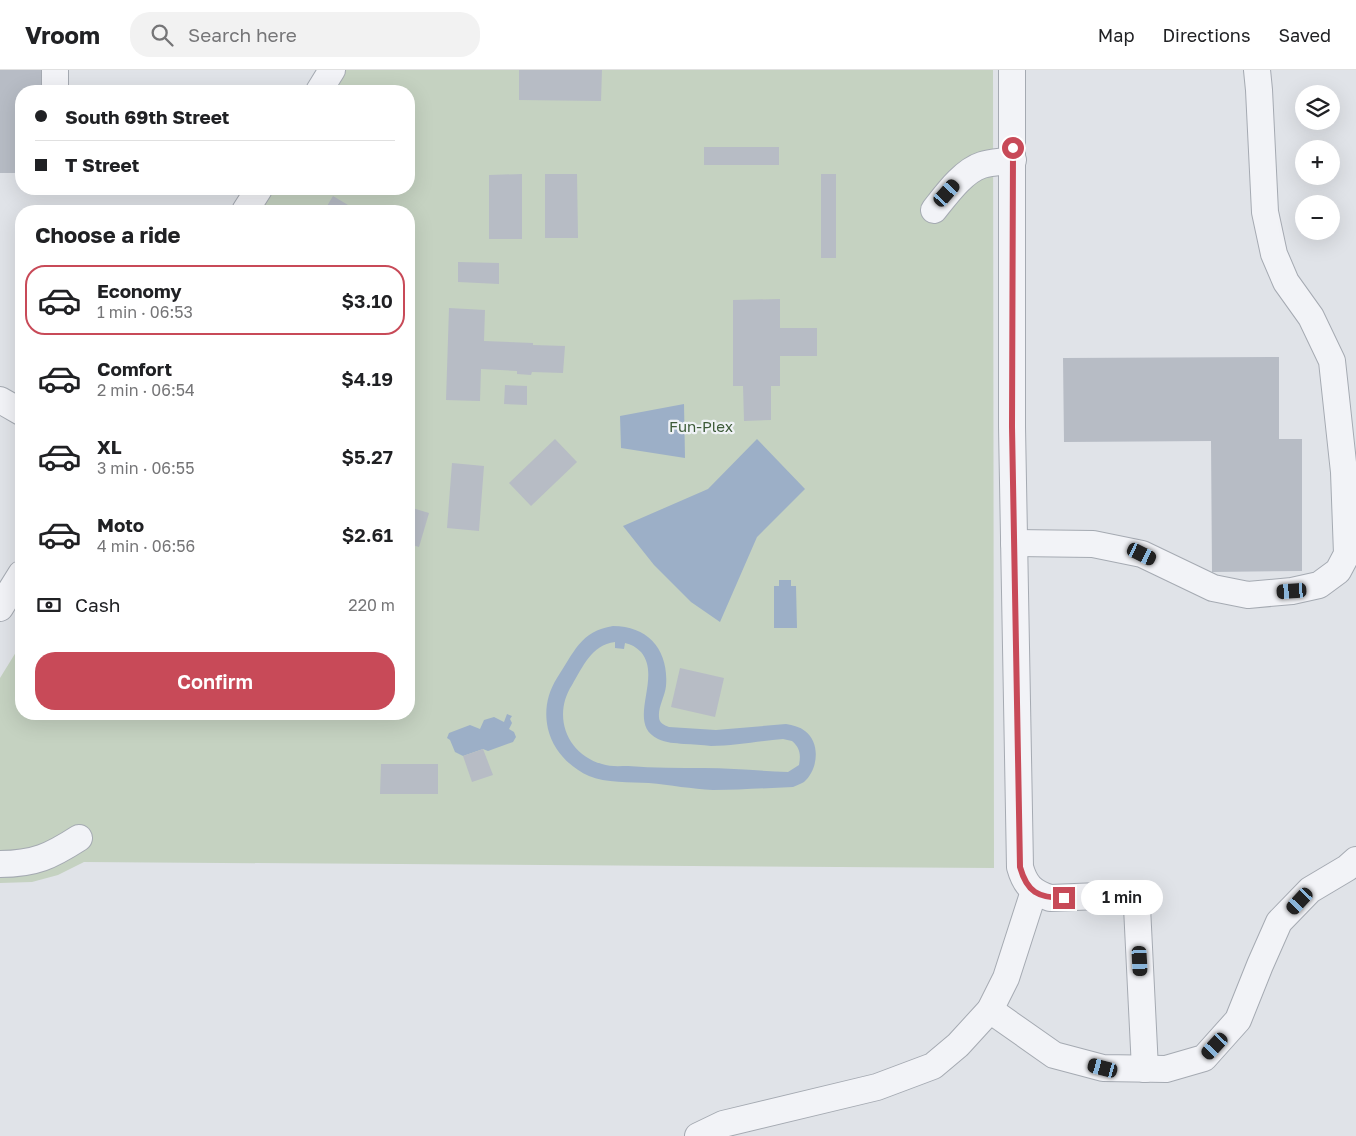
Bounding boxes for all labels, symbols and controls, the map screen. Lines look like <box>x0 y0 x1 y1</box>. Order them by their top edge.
search box <box>130 12 480 57</box>
text: Vroom <box>25 20 100 49</box>
icon: search <box>148 21 176 49</box>
text: Search here <box>188 23 297 46</box>
text: Map <box>1098 24 1134 46</box>
text: Directions <box>1162 24 1250 46</box>
text: Saved <box>1278 24 1331 46</box>
map controls <box>1295 85 1340 240</box>
button: layers <box>1295 85 1340 130</box>
text: South 69th Street <box>65 105 229 128</box>
route start <box>1002 137 1024 159</box>
button: + <box>1295 140 1340 185</box>
text: T Street <box>65 153 139 176</box>
car <box>931 177 962 209</box>
button: − <box>1295 195 1340 240</box>
text: Choose a ride <box>35 221 181 248</box>
icon: car <box>37 278 82 323</box>
text: Economy <box>97 279 182 302</box>
text: $3.10 <box>341 289 393 312</box>
text: 1 min · 06:53 <box>97 302 193 322</box>
icon: car <box>37 356 82 401</box>
text: Comfort <box>97 357 172 380</box>
text: $4.19 <box>341 367 393 390</box>
text: 2 min · 06:54 <box>97 380 195 400</box>
park label: Fun-Plex <box>669 417 733 435</box>
icon: car <box>37 434 82 479</box>
text: XL <box>97 435 122 458</box>
text: $5.27 <box>342 445 393 468</box>
text: 3 min · 06:55 <box>97 458 194 478</box>
icon: car <box>37 512 82 557</box>
text: Moto <box>97 513 144 536</box>
text: $2.61 <box>342 523 393 546</box>
text: 4 min · 06:56 <box>97 536 195 556</box>
car <box>1125 541 1158 567</box>
car <box>1276 582 1307 600</box>
icon: cash <box>35 591 63 619</box>
text: Cash <box>75 593 120 616</box>
text: 220 m <box>348 595 395 615</box>
button: Confirm <box>35 652 395 710</box>
callout: 1 min <box>1082 880 1164 916</box>
car <box>1284 885 1315 917</box>
route end <box>1053 887 1075 909</box>
text: 1 min <box>1102 887 1142 907</box>
car <box>1131 946 1148 976</box>
car <box>1199 1030 1230 1062</box>
car <box>1086 1057 1119 1079</box>

